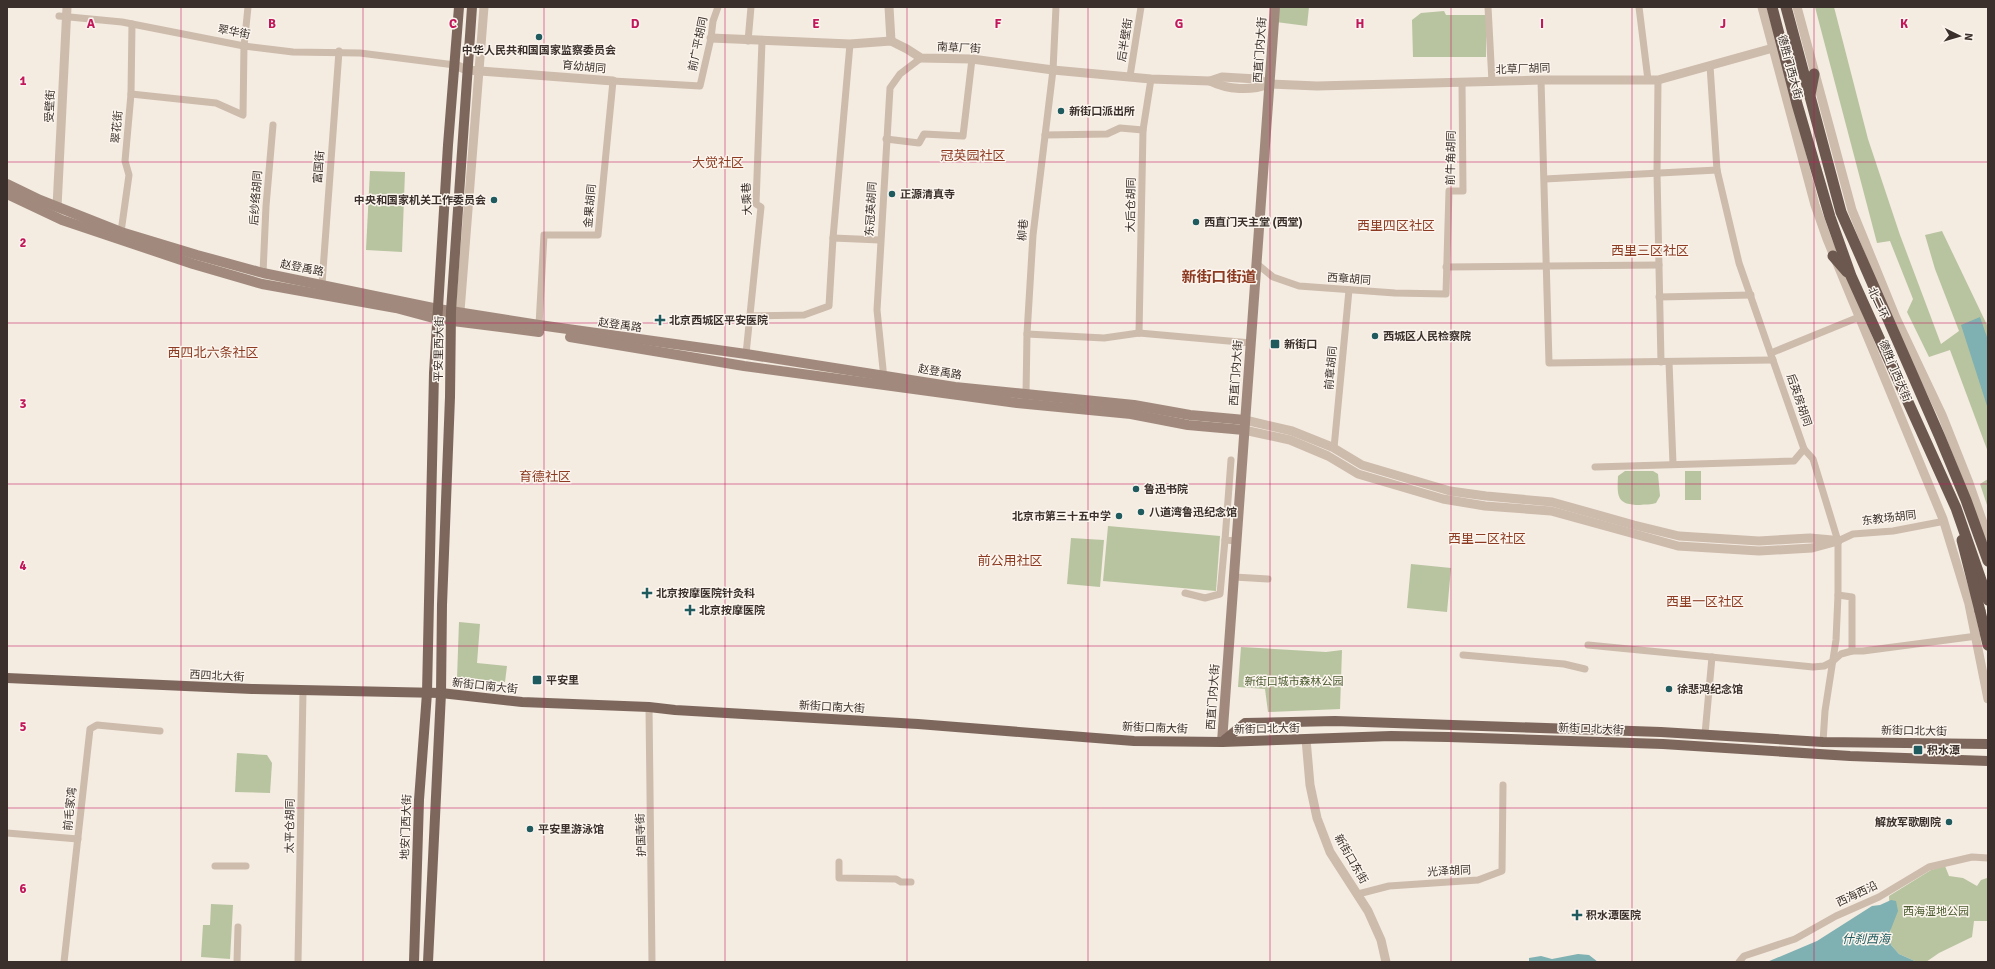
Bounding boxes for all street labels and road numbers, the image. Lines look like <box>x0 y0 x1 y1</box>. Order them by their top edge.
street label: 前广平胡同 <box>686 16 710 72</box>
street label: 后半壁街 <box>1115 17 1135 63</box>
street label: 西直门内大街 <box>1251 17 1269 83</box>
street label: 翠华街 <box>217 23 251 41</box>
street label: 德胜门西大街 <box>1775 33 1805 101</box>
street label: 南草厂街 <box>937 40 981 56</box>
street label: 育幼胡同 <box>562 59 606 75</box>
street label: 北草厂胡同 <box>1495 62 1551 76</box>
street label: 受壁街 <box>43 89 57 123</box>
street label: 翠花街 <box>109 110 125 144</box>
street label: 前牛角胡同 <box>1444 130 1458 186</box>
street label: 富国街 <box>311 150 327 184</box>
street label: 后纱络胡同 <box>248 170 264 226</box>
street label: 大后仓胡同 <box>1124 177 1138 233</box>
street label: 东冠英胡同 <box>863 181 879 237</box>
street label: 大乘巷 <box>740 182 754 216</box>
street label: 金果胡同 <box>582 184 598 228</box>
street label: 柳巷 <box>1016 218 1030 242</box>
street label: 赵登禹路 <box>279 257 325 279</box>
street label: 西章胡同 <box>1327 271 1371 287</box>
street label: 北二环 <box>1865 285 1891 321</box>
street label: 平安里西大街 <box>432 316 446 382</box>
street label: 赵登禹路 <box>597 316 643 334</box>
street label: 德胜门西大街 <box>1876 338 1914 404</box>
street label: 西直门内大街 <box>1227 340 1245 406</box>
street label: 前章胡同 <box>1323 346 1339 390</box>
street label: 赵登禹路 <box>917 362 963 382</box>
street label: 后英房胡同 <box>1784 372 1814 428</box>
street label: 东教场胡同 <box>1861 508 1917 528</box>
street label: 西直门内大街 <box>1204 664 1222 730</box>
street label: 西四北大街 <box>189 668 245 684</box>
street label: 新街口南大街 <box>452 676 518 696</box>
street label: 新街口南大街 <box>799 699 865 715</box>
street label: 新街口南大街 <box>1122 720 1188 736</box>
street label: 新街口北大街 <box>1558 721 1624 737</box>
street label: 新街口北大街 <box>1234 722 1300 736</box>
street label: 新街口北大街 <box>1881 724 1947 738</box>
street label: 前毛家湾 <box>61 786 79 832</box>
street label: 地安门西大街 <box>398 794 414 860</box>
street label: 太平仓胡同 <box>283 798 297 854</box>
street label: 护国寺街 <box>634 813 648 857</box>
street label: 新街口东街 <box>1332 832 1370 886</box>
street label: 光泽胡同 <box>1427 863 1471 879</box>
street label: 西海西沿 <box>1834 879 1880 909</box>

